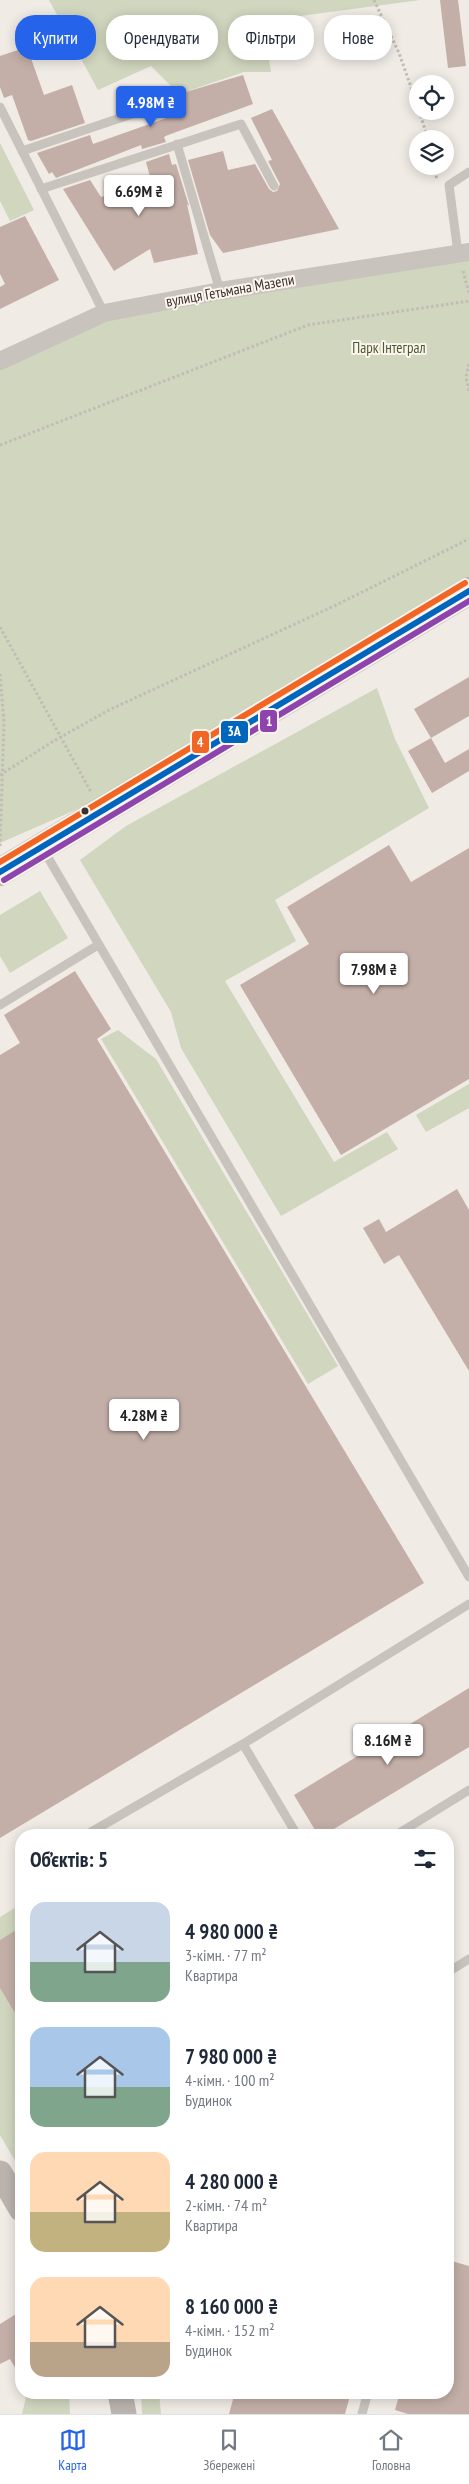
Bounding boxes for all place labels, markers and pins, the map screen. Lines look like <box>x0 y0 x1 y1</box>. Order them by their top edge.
pin: 4.98M ₴ <box>105 86 197 128</box>
pin: 6.69M ₴ <box>93 174 185 217</box>
unlabelled marker <box>80 806 90 816</box>
pin: 7.98M ₴ <box>328 952 420 995</box>
pin: 4.28M ₴ <box>98 1398 190 1441</box>
pin: 8.16M ₴ <box>342 1724 434 1766</box>

